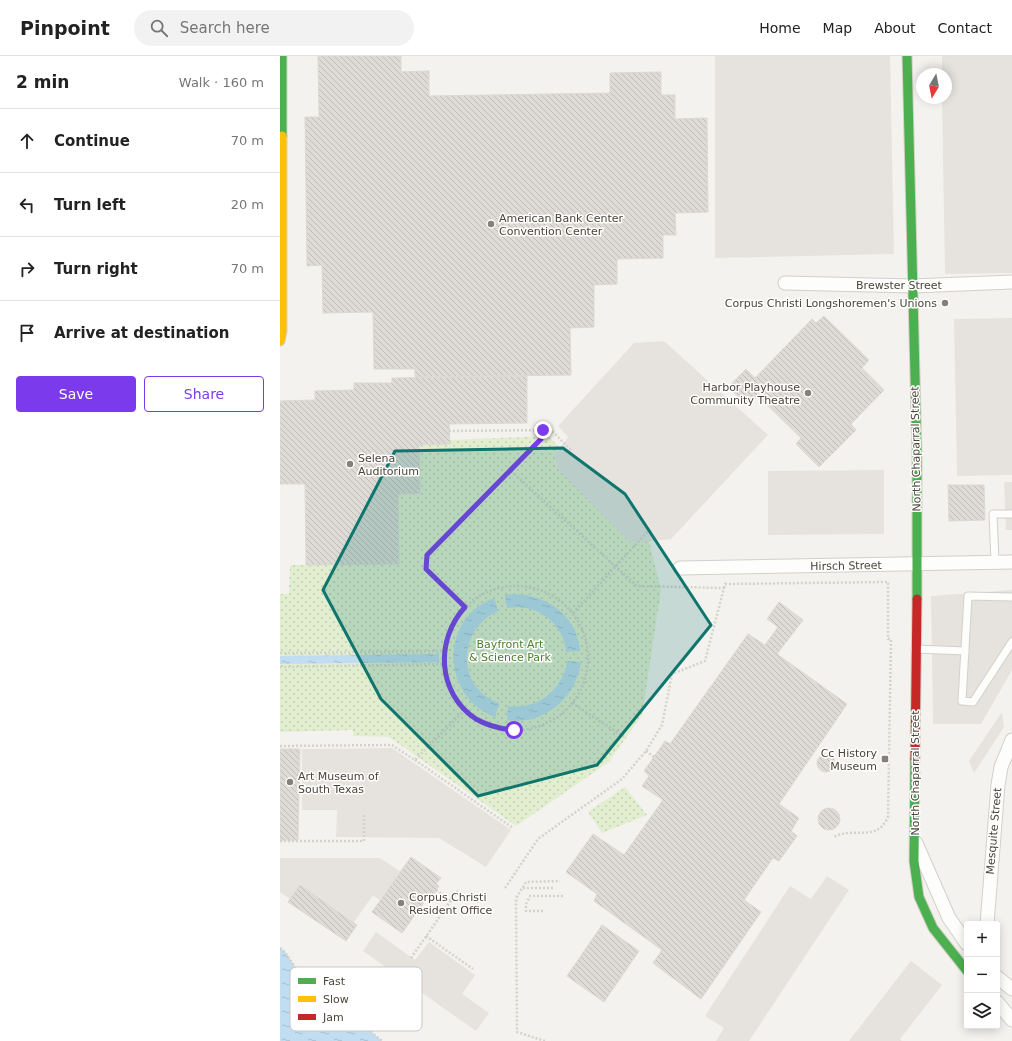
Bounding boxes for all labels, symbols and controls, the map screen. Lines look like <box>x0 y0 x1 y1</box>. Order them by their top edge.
search box <box>134 10 414 46</box>
text: Pinpoint <box>20 17 110 39</box>
icon: search <box>148 17 170 39</box>
text: Search here <box>180 19 270 37</box>
text: Home <box>759 20 801 36</box>
text: Map <box>823 20 852 36</box>
text: About <box>874 20 916 36</box>
text: Contact <box>938 20 992 36</box>
north arrow <box>916 68 952 104</box>
text: 2 min <box>16 72 69 92</box>
text: Walk · 160 m <box>179 75 264 90</box>
icon: ahead <box>16 130 38 152</box>
text: Continue <box>54 132 130 150</box>
text: 70 m <box>231 133 264 148</box>
icon: left <box>16 194 38 216</box>
text: Turn left <box>54 196 126 214</box>
text: 20 m <box>231 197 264 212</box>
place label: American Bank Center Convention Center <box>499 212 623 238</box>
marker: American Bank Center Convention Center <box>486 219 496 229</box>
icon: right <box>16 258 38 280</box>
text: Turn right <box>54 260 138 278</box>
text: 70 m <box>231 261 264 276</box>
street label: Brewster Street <box>856 279 943 292</box>
place label: Corpus Christi Longshoremen's Unions <box>725 297 937 310</box>
marker: Corpus Christi Longshoremen's Unions <box>940 298 950 308</box>
icon: arrive <box>16 322 38 344</box>
text: Arrive at destination <box>54 324 229 342</box>
button: Save <box>16 376 136 412</box>
button: Share <box>144 376 264 412</box>
place label: Harbor Playhouse Community Theatre <box>690 381 800 407</box>
street label: North Chaparral Street <box>908 386 924 512</box>
marker: Harbor Playhouse Community Theatre <box>803 388 813 398</box>
route end <box>534 421 552 439</box>
place label: Selena Auditorium <box>358 452 419 478</box>
marker: Selena Auditorium <box>345 459 355 469</box>
street label: Hirsch Street <box>810 559 883 573</box>
park label: Bayfront Art & Science Park <box>469 638 552 664</box>
street label: North Chaparral Street <box>909 710 922 835</box>
route start <box>505 721 523 739</box>
place label: Cc History Museum <box>821 747 877 773</box>
marker: Cc History Museum <box>880 754 890 764</box>
place label: Art Museum of South Texas <box>298 770 380 796</box>
marker: Art Museum of South Texas <box>285 777 295 787</box>
street label: Mesquite Street <box>984 786 1004 875</box>
place label: Corpus Christi Resident Office <box>409 891 493 917</box>
marker: Corpus Christi Resident Office <box>396 898 406 908</box>
map controls <box>964 921 1000 1029</box>
button: + <box>964 921 1000 957</box>
button: − <box>964 957 1000 993</box>
legend <box>290 967 422 1031</box>
text: Fast <box>323 975 346 988</box>
text: Slow <box>323 993 349 1006</box>
button: layers <box>964 993 1000 1029</box>
text: Jam <box>322 1011 344 1024</box>

